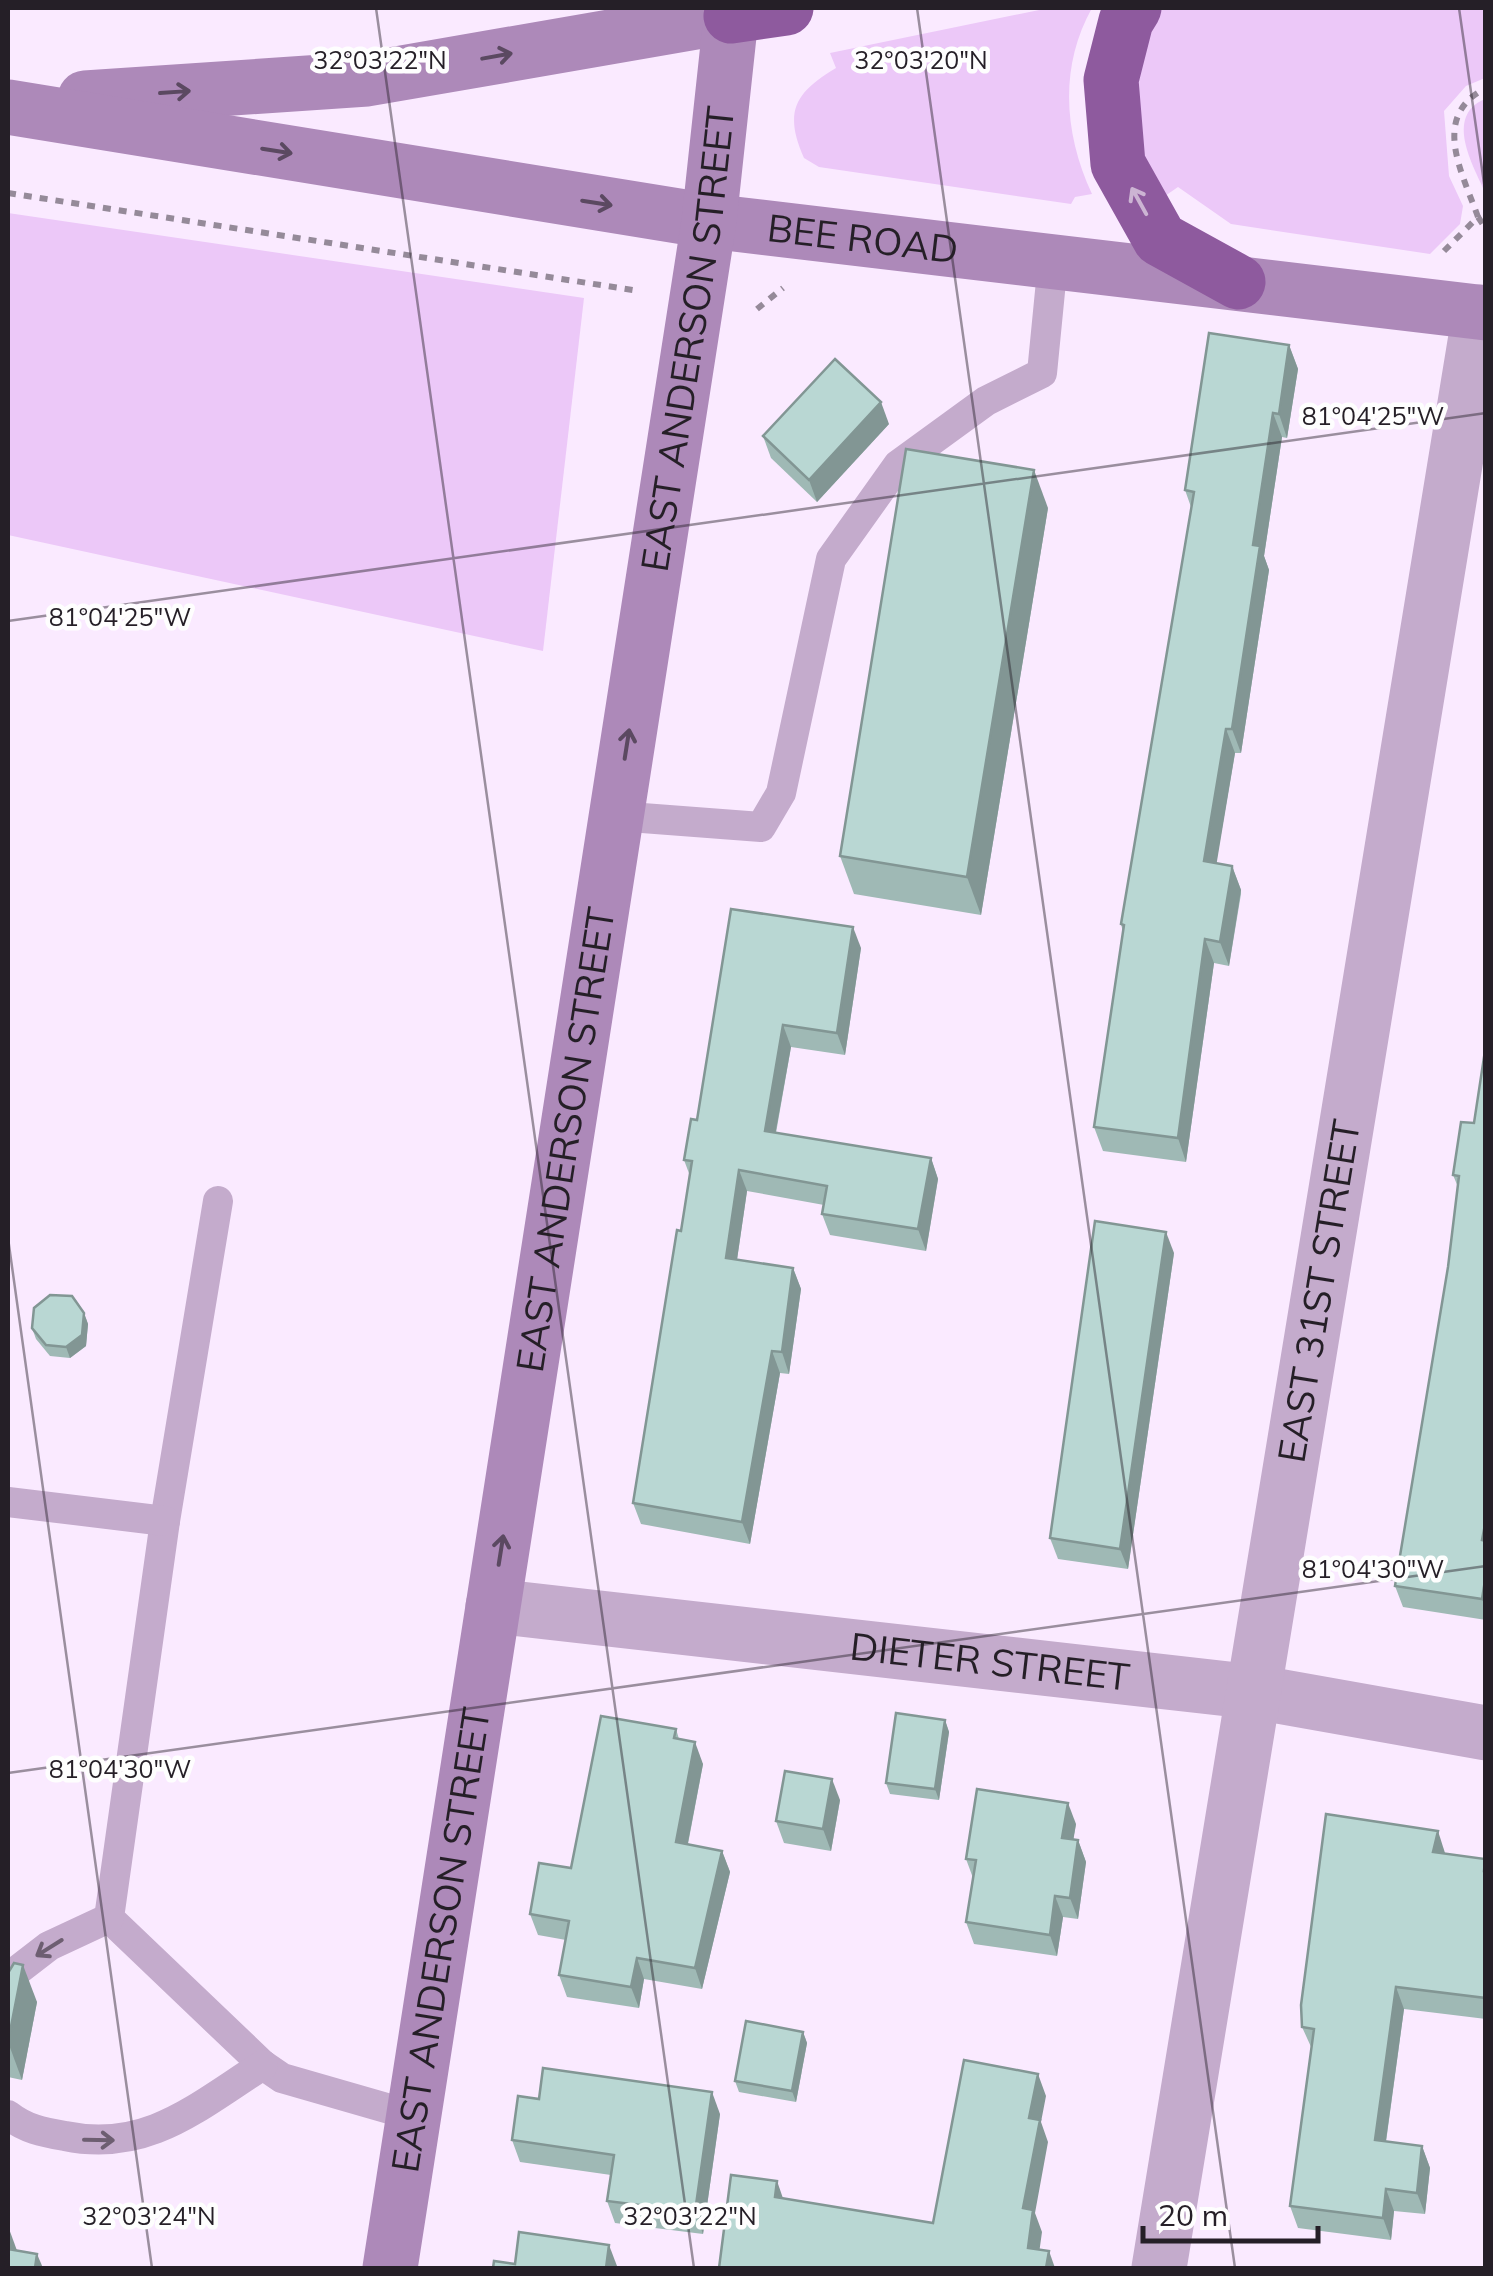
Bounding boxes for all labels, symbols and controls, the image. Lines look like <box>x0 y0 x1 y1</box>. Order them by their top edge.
text: 32°03'22"N <box>313 44 447 75</box>
text: 32°03'20"N <box>854 44 988 75</box>
one-way arrow <box>480 46 513 65</box>
one-way arrow <box>158 82 190 101</box>
street label: EAST ANDERSON STREET <box>630 104 744 575</box>
one-way arrow <box>260 142 292 161</box>
one-way arrow <box>1128 187 1148 217</box>
one-way arrow <box>581 194 613 212</box>
street label: BEE ROAD <box>765 203 961 273</box>
text: 81°04'25"W <box>1302 400 1444 431</box>
text: 81°04'25"W <box>49 601 191 632</box>
one-way arrow <box>618 729 637 761</box>
street label: EAST ANDERSON STREET <box>505 904 625 1375</box>
street label: EAST 31ST STREET <box>1267 1116 1370 1466</box>
one-way arrow <box>493 1534 511 1566</box>
text: 81°04'30"W <box>1302 1553 1444 1584</box>
street label: DIETER STREET <box>848 1621 1132 1701</box>
street label: EAST ANDERSON STREET <box>380 1704 500 2176</box>
text: 81°04'30"W <box>49 1753 191 1784</box>
one-way arrow <box>35 1938 63 1959</box>
one-way arrow <box>82 2130 115 2150</box>
scale bar <box>1143 2181 1318 2243</box>
text: 20 m <box>1158 2196 1228 2234</box>
text: 32°03'24"N <box>82 2200 216 2231</box>
text: 32°03'22"N <box>623 2200 757 2231</box>

